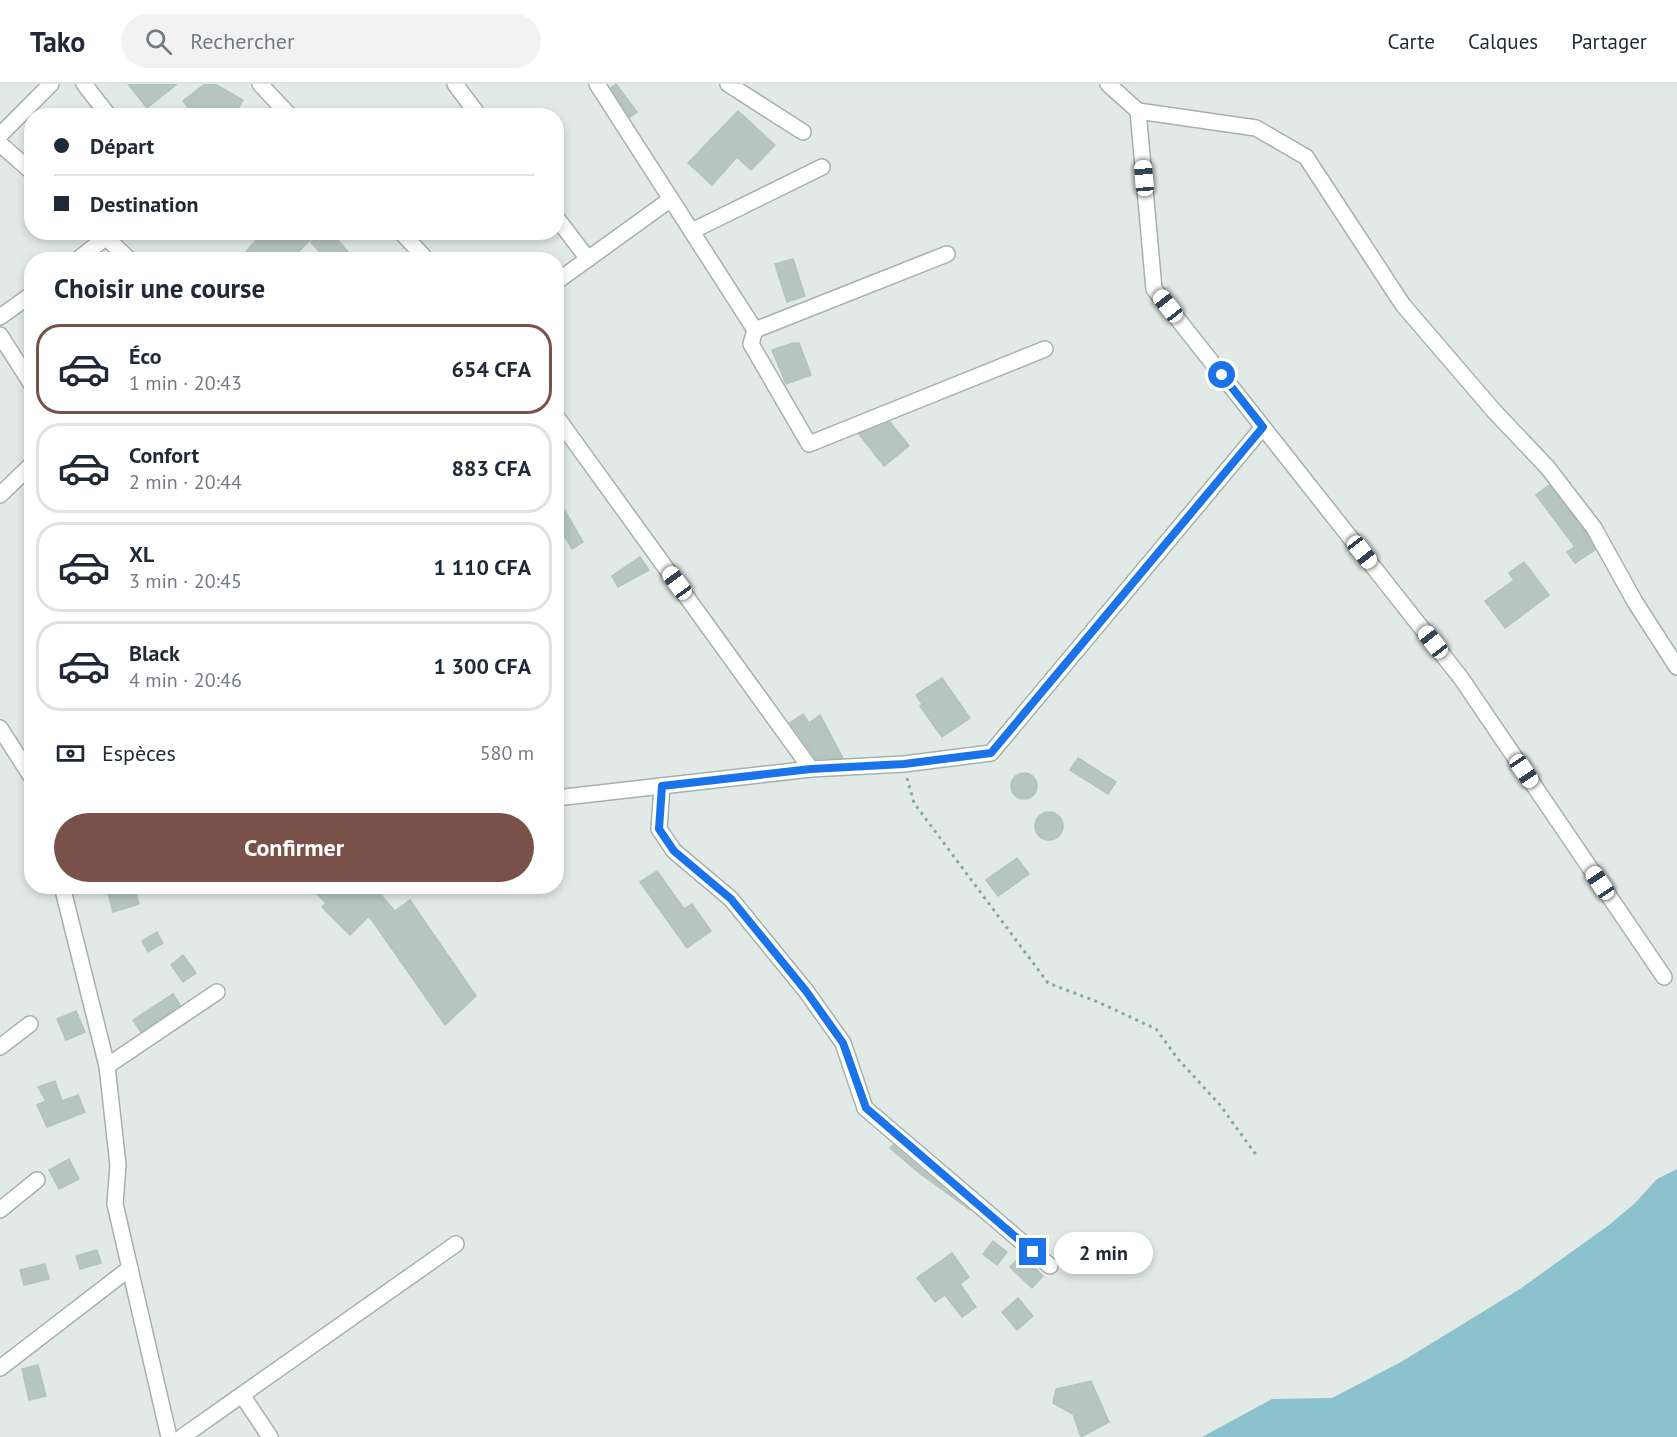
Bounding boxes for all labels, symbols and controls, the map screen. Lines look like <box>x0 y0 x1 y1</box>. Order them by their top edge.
search box <box>121 14 541 68</box>
text: Tako <box>30 23 85 60</box>
icon: search <box>142 25 175 58</box>
text: Rechercher <box>190 27 295 55</box>
text: Carte <box>1388 28 1435 55</box>
text: Calques <box>1468 28 1538 55</box>
text: Partager <box>1571 28 1647 55</box>
text: Départ <box>90 132 154 160</box>
car <box>1133 159 1155 197</box>
text: Destination <box>90 190 199 218</box>
text: Choisir une course <box>54 271 265 305</box>
car <box>1150 286 1186 326</box>
icon: car <box>57 342 111 396</box>
text: Éco <box>129 342 161 370</box>
text: 654 CFA <box>452 355 531 383</box>
route start <box>1208 361 1235 388</box>
text: 1 min · 20:43 <box>129 370 242 396</box>
icon: car <box>57 441 111 495</box>
text: Confort <box>129 441 199 469</box>
text: 883 CFA <box>452 454 531 482</box>
text: 2 min · 20:44 <box>129 469 242 495</box>
car <box>1344 532 1380 572</box>
icon: car <box>57 540 111 594</box>
text: XL <box>129 540 154 568</box>
text: 1 110 CFA <box>433 553 531 581</box>
car <box>659 563 695 603</box>
text: 3 min · 20:45 <box>129 568 242 594</box>
car <box>1415 622 1451 662</box>
icon: car <box>57 639 111 693</box>
text: Black <box>129 639 180 667</box>
text: 1 300 CFA <box>433 652 531 680</box>
text: 4 min · 20:46 <box>129 667 242 693</box>
icon: cash <box>54 737 87 770</box>
text: Espèces <box>102 739 176 767</box>
text: 580 m <box>480 740 534 766</box>
car <box>1506 751 1542 791</box>
button: Confirmer <box>54 813 534 882</box>
car <box>1582 863 1618 903</box>
callout: 2 min <box>1054 1231 1153 1273</box>
route end <box>1019 1238 1046 1265</box>
text: 2 min <box>1079 1240 1128 1266</box>

